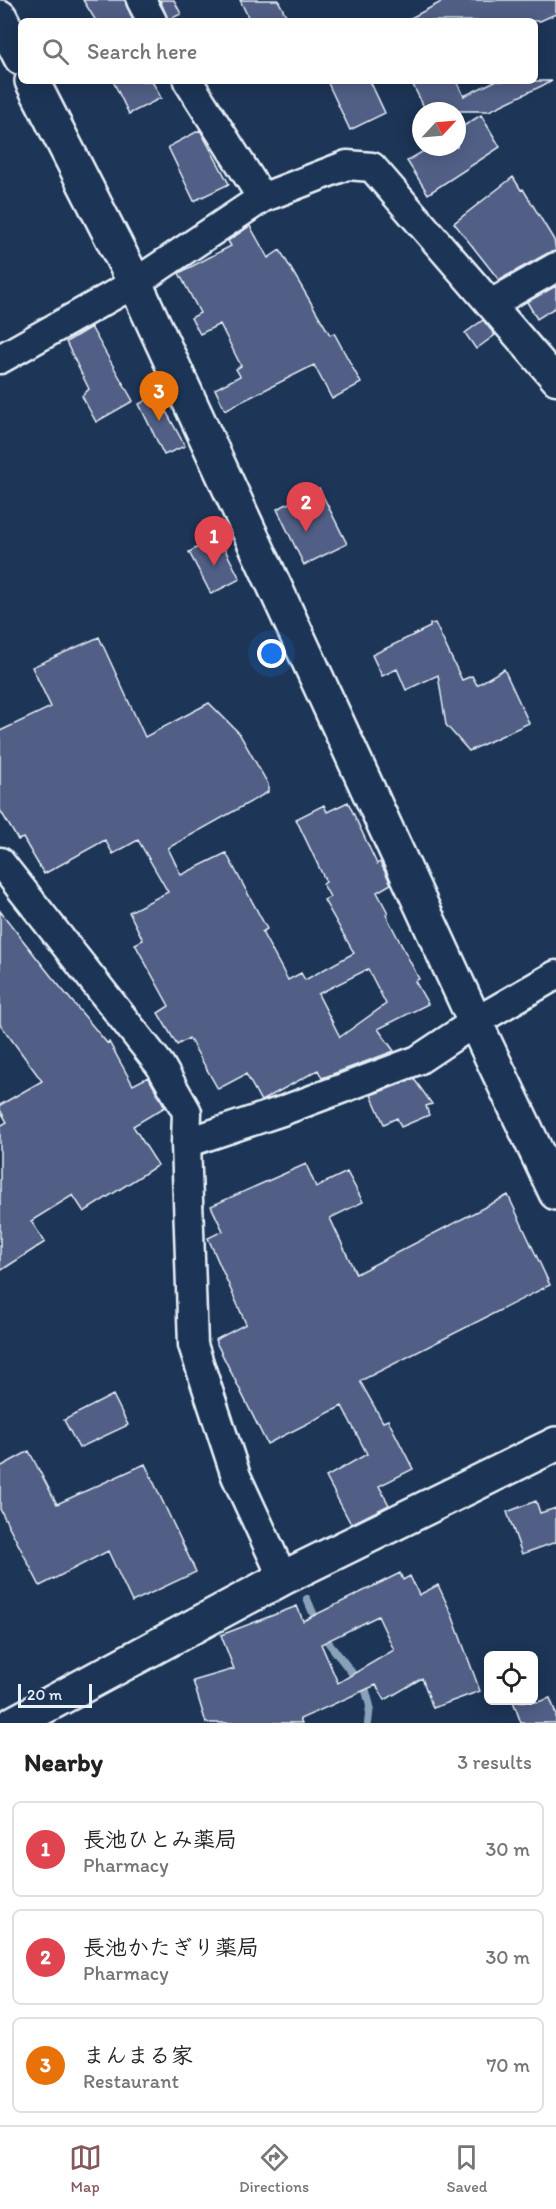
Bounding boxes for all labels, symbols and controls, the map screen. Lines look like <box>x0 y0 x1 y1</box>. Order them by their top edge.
search box <box>18 18 538 84</box>
icon: search <box>39 35 72 68</box>
text: Search here <box>87 38 197 65</box>
north arrow <box>412 102 466 156</box>
pin: 3 <box>140 372 178 421</box>
pin: 2 <box>286 482 326 532</box>
pin: 1 <box>194 516 234 566</box>
your location <box>257 639 286 668</box>
map controls <box>484 1651 538 1705</box>
button: locate <box>484 1651 538 1705</box>
scale bar <box>18 1681 92 1708</box>
text: 20 m <box>27 1685 62 1704</box>
text: Nearby <box>24 1746 103 1778</box>
text: 3 results <box>457 1750 532 1774</box>
text: 長池ひとみ薬局 <box>83 1826 237 1853</box>
text: 1 <box>41 1837 50 1861</box>
text: 30 m <box>485 1837 530 1861</box>
text: Pharmacy <box>83 1853 169 1877</box>
text: 長池かたぎり薬局 <box>83 1934 259 1961</box>
text: 2 <box>40 1945 51 1969</box>
text: 30 m <box>485 1945 530 1969</box>
text: Pharmacy <box>83 1961 169 1985</box>
text: まんまる家 <box>83 2042 193 2069</box>
text: 3 <box>40 2053 51 2077</box>
text: 70 m <box>486 2053 530 2077</box>
text: Restaurant <box>83 2069 179 2093</box>
tab: Map <box>69 2141 102 2196</box>
tab: Directions <box>239 2141 309 2196</box>
tab: Saved <box>447 2141 487 2196</box>

